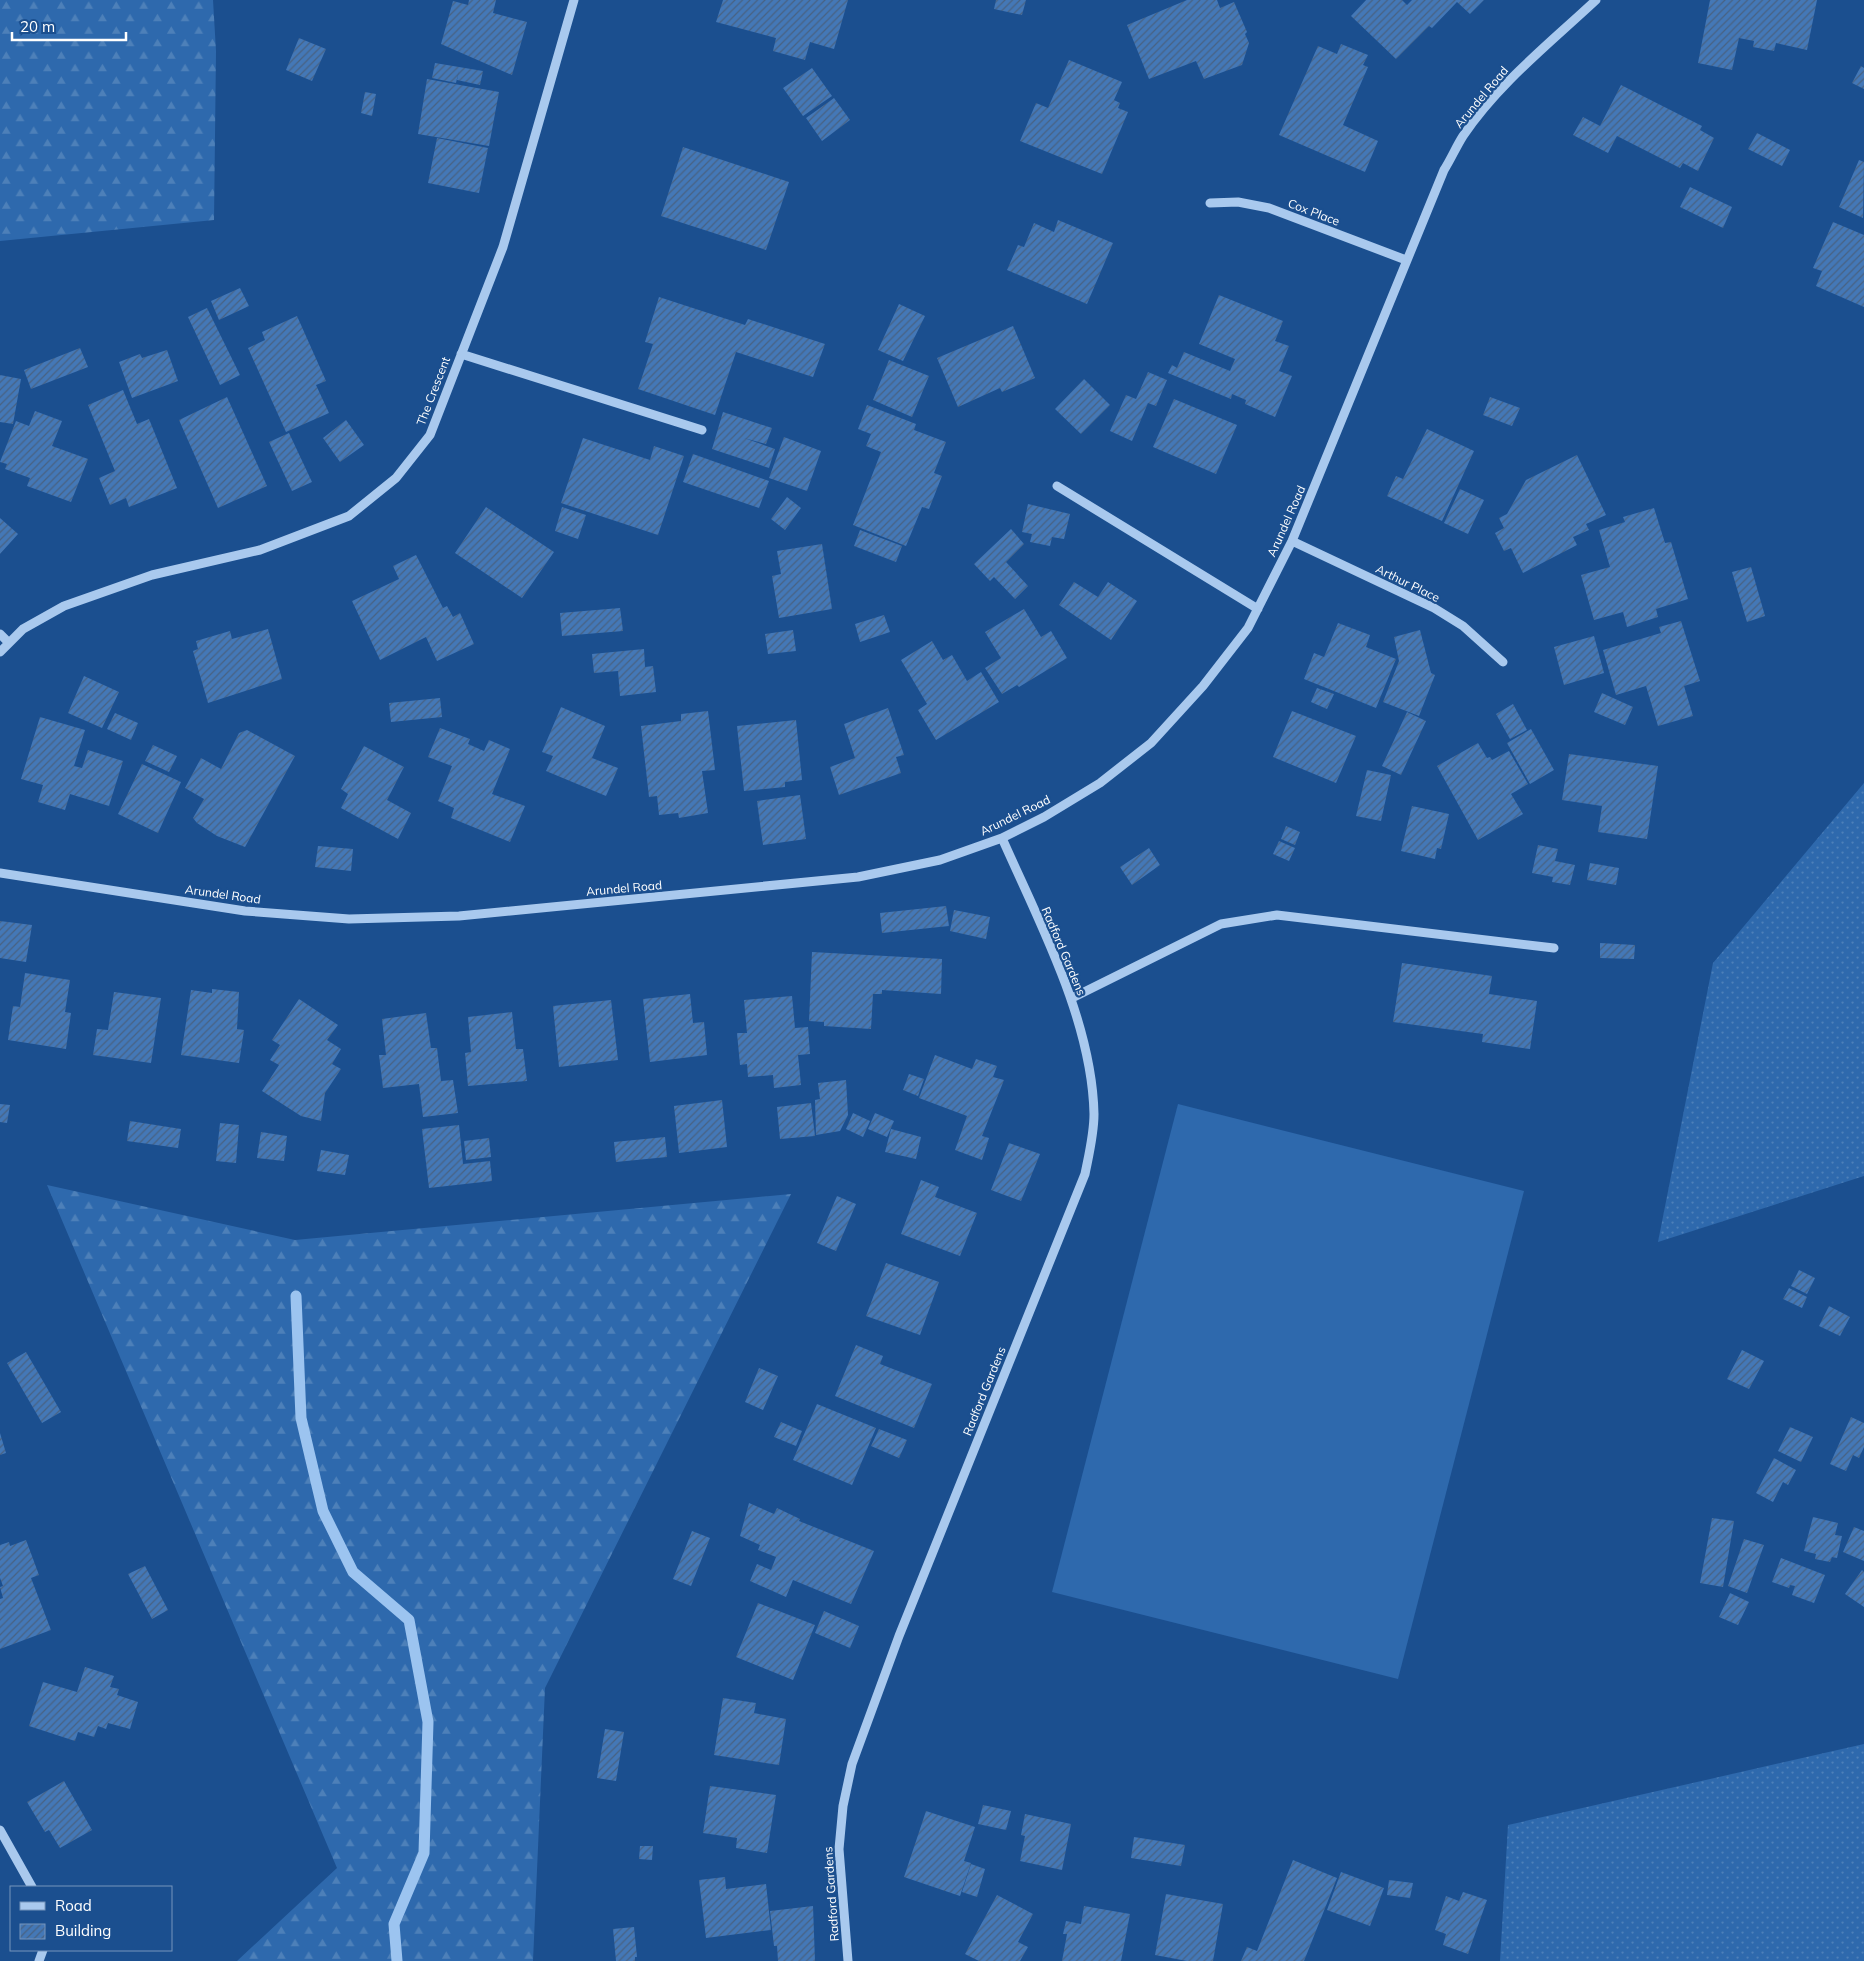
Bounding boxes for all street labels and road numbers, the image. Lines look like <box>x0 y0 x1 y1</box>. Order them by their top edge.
street label: Arundel Road <box>1451 63 1511 131</box>
street label: Cox Place <box>1286 195 1342 229</box>
street label: The Crescent <box>413 354 453 428</box>
street label: Arundel Road <box>1264 483 1308 559</box>
street label: Arthur Place <box>1374 561 1442 605</box>
street label: Arundel Road <box>977 792 1053 838</box>
street label: Arundel Road <box>585 877 663 899</box>
street label: Arundel Road <box>184 881 262 907</box>
street label: Radford Gardens <box>1039 904 1089 998</box>
street label: Radford Gardens <box>959 1344 1009 1438</box>
street label: Radford Gardens <box>820 1846 842 1942</box>

